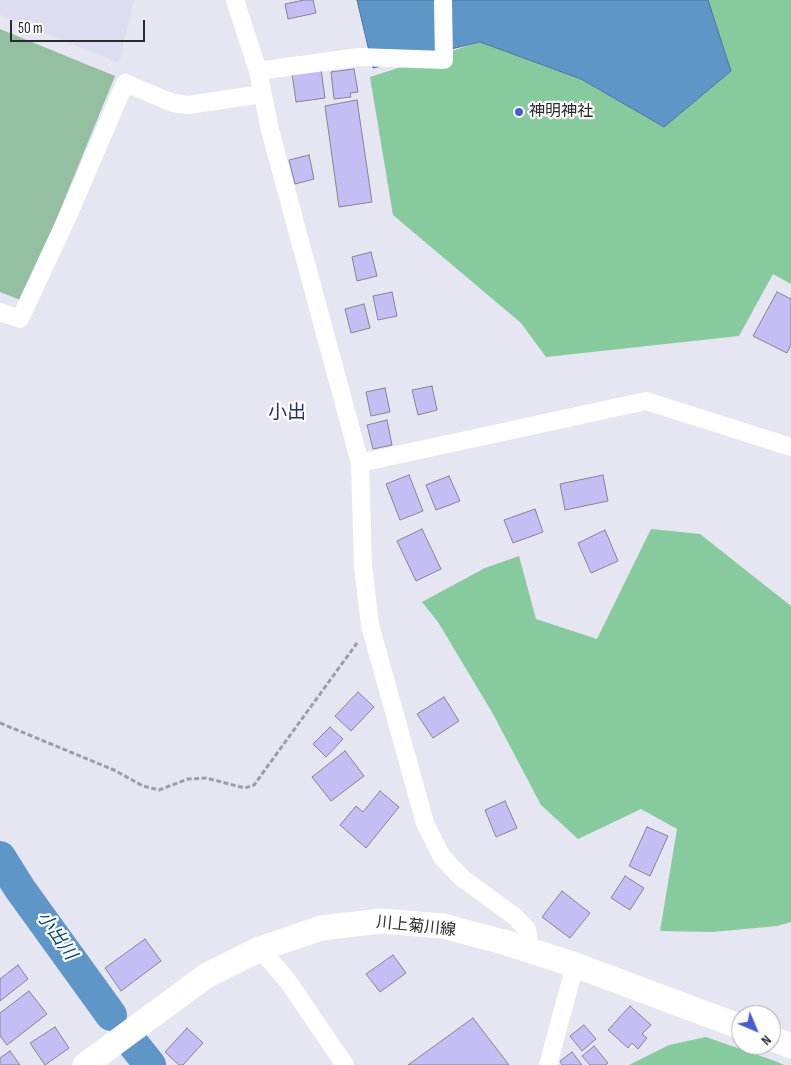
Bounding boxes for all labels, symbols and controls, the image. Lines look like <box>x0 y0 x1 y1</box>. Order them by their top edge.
scale bar <box>12 10 148 42</box>
text: 50 m <box>18 19 43 38</box>
place label: 神明神社 <box>529 102 593 122</box>
marker: 神明神社 <box>513 106 525 118</box>
district label: 小出 <box>268 402 306 424</box>
water label: 小出川 <box>32 908 80 964</box>
street label: 川上菊川線 <box>375 913 457 941</box>
north arrow <box>731 1005 781 1055</box>
text: N <box>758 1032 775 1049</box>

